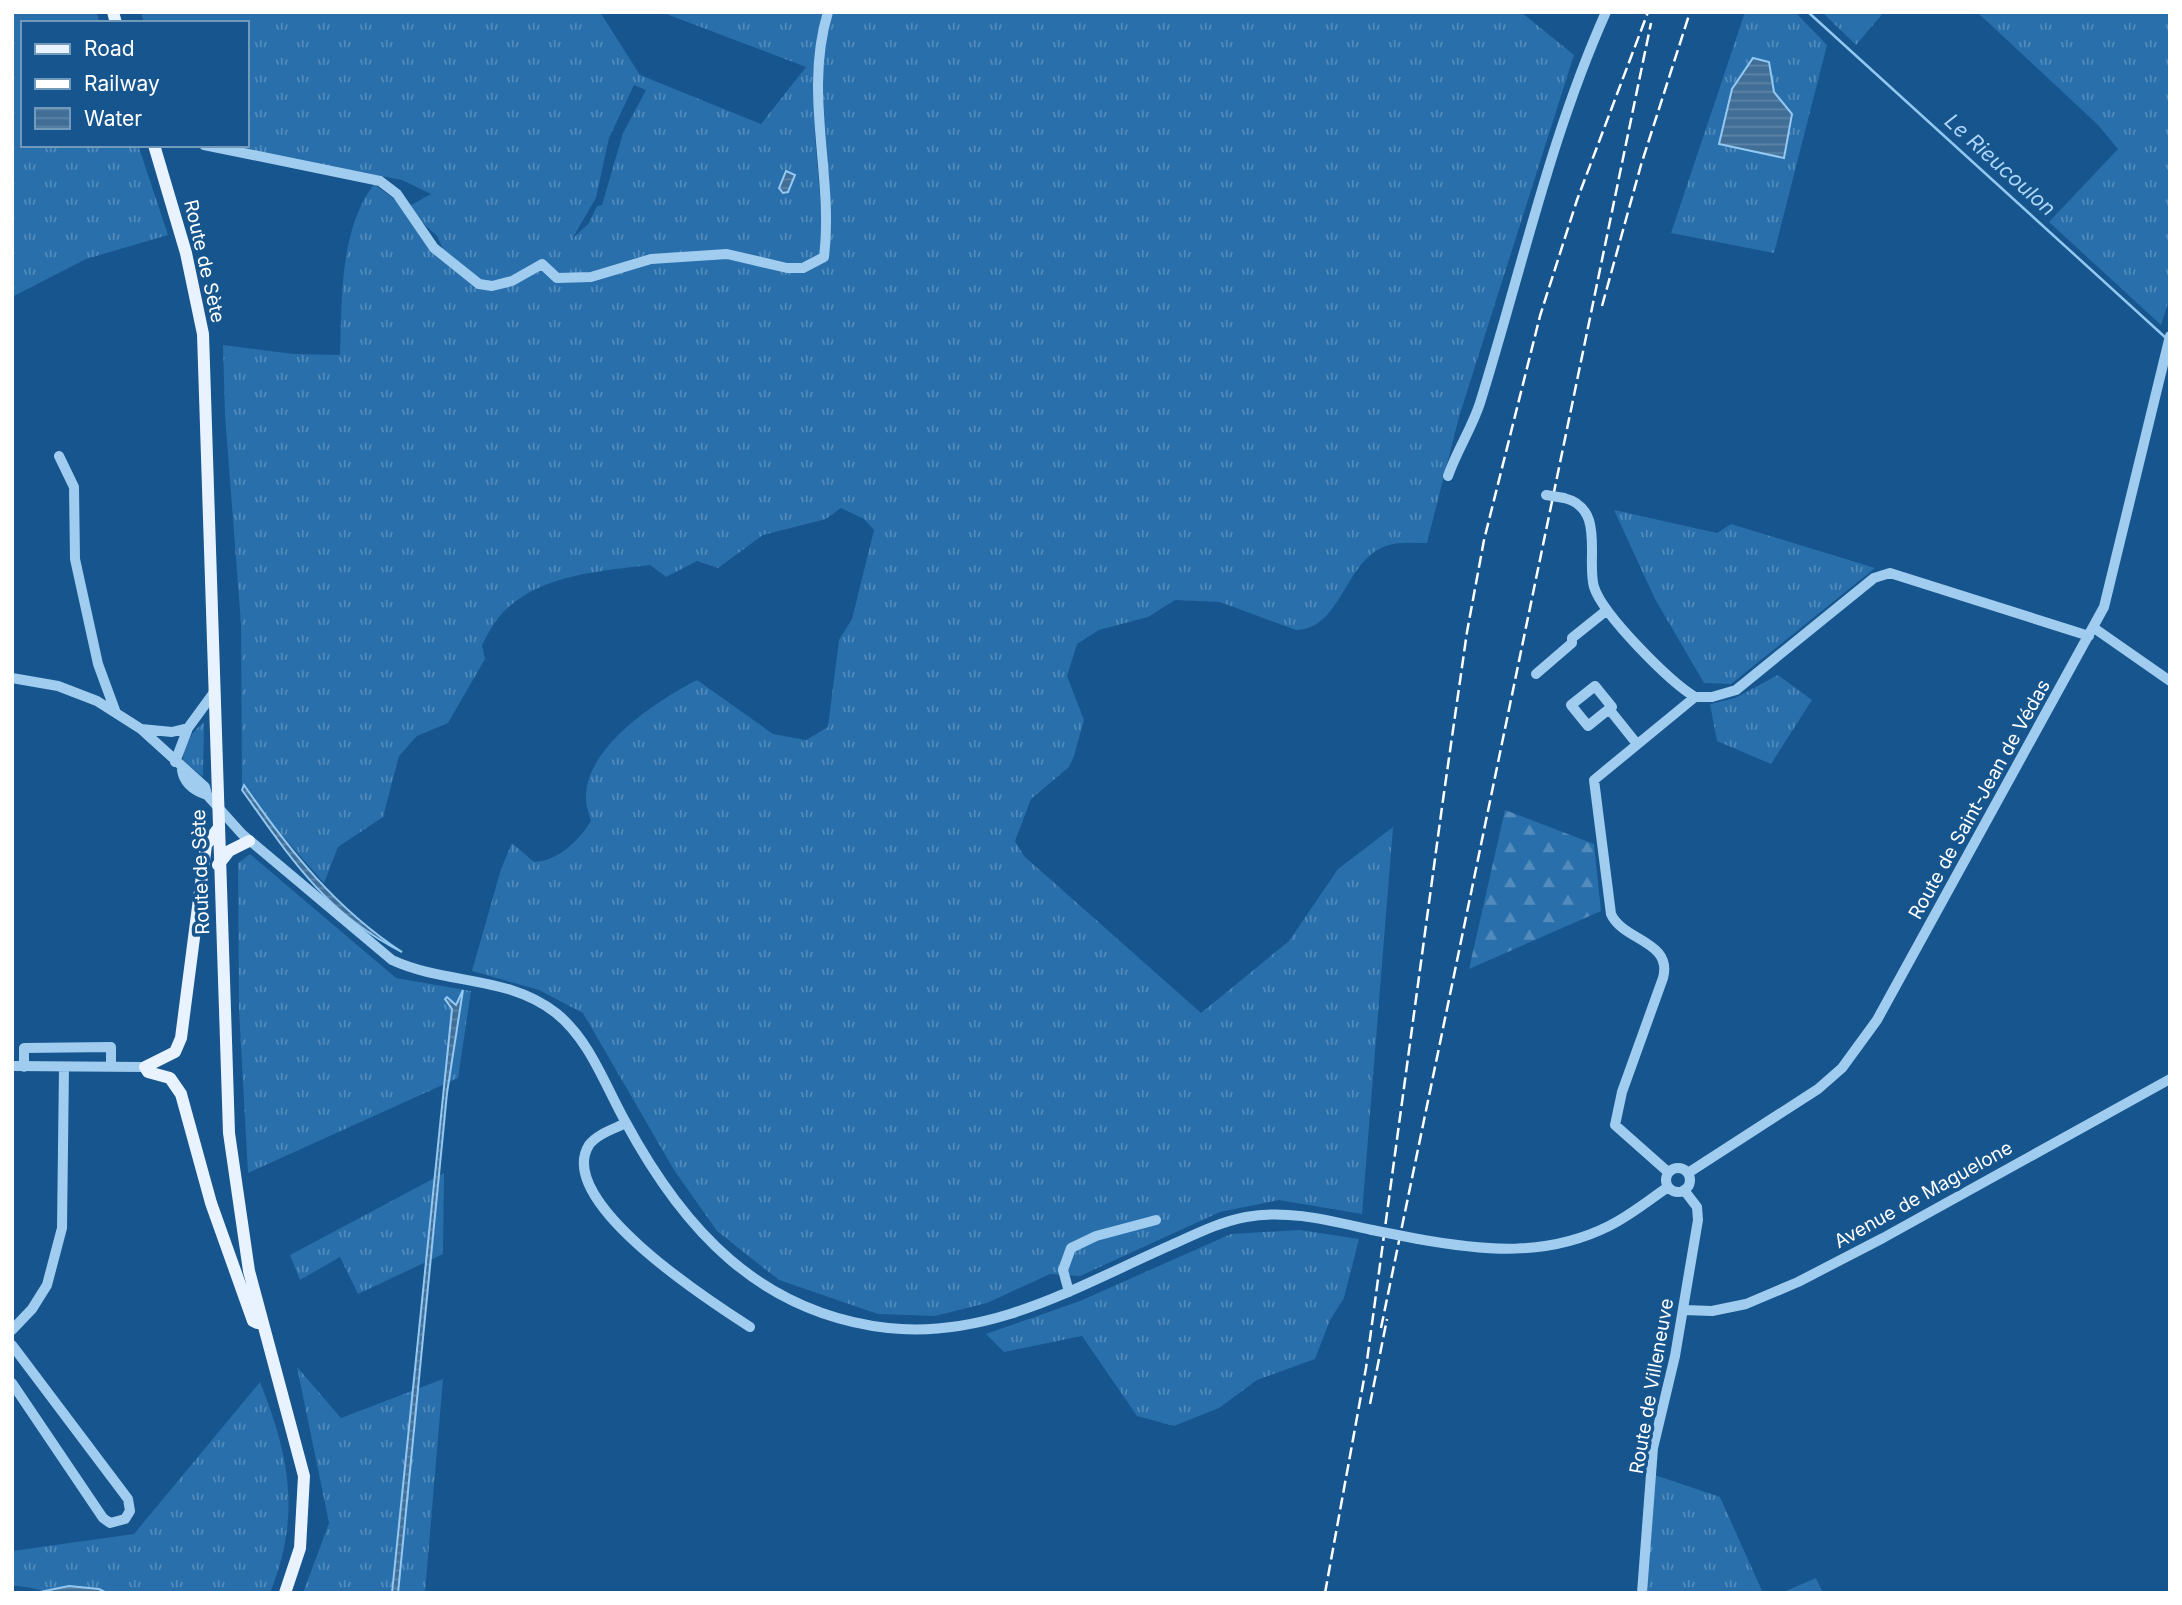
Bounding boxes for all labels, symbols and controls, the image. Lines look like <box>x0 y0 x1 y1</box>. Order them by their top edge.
legend <box>21 21 248 147</box>
text: Road <box>84 36 135 61</box>
text: Railway <box>84 71 160 96</box>
text: Water <box>84 106 142 131</box>
water label: Le Rieucoulon <box>1940 108 2061 221</box>
street label: Route de Sète <box>179 197 230 325</box>
street label: Route de Saint-Jean de Védas <box>1904 675 2055 923</box>
street label: Route de Sète <box>187 809 214 935</box>
street label: Avenue de Maguelone <box>1830 1136 2016 1253</box>
street label: Route de Villeneuve <box>1625 1296 1678 1476</box>

